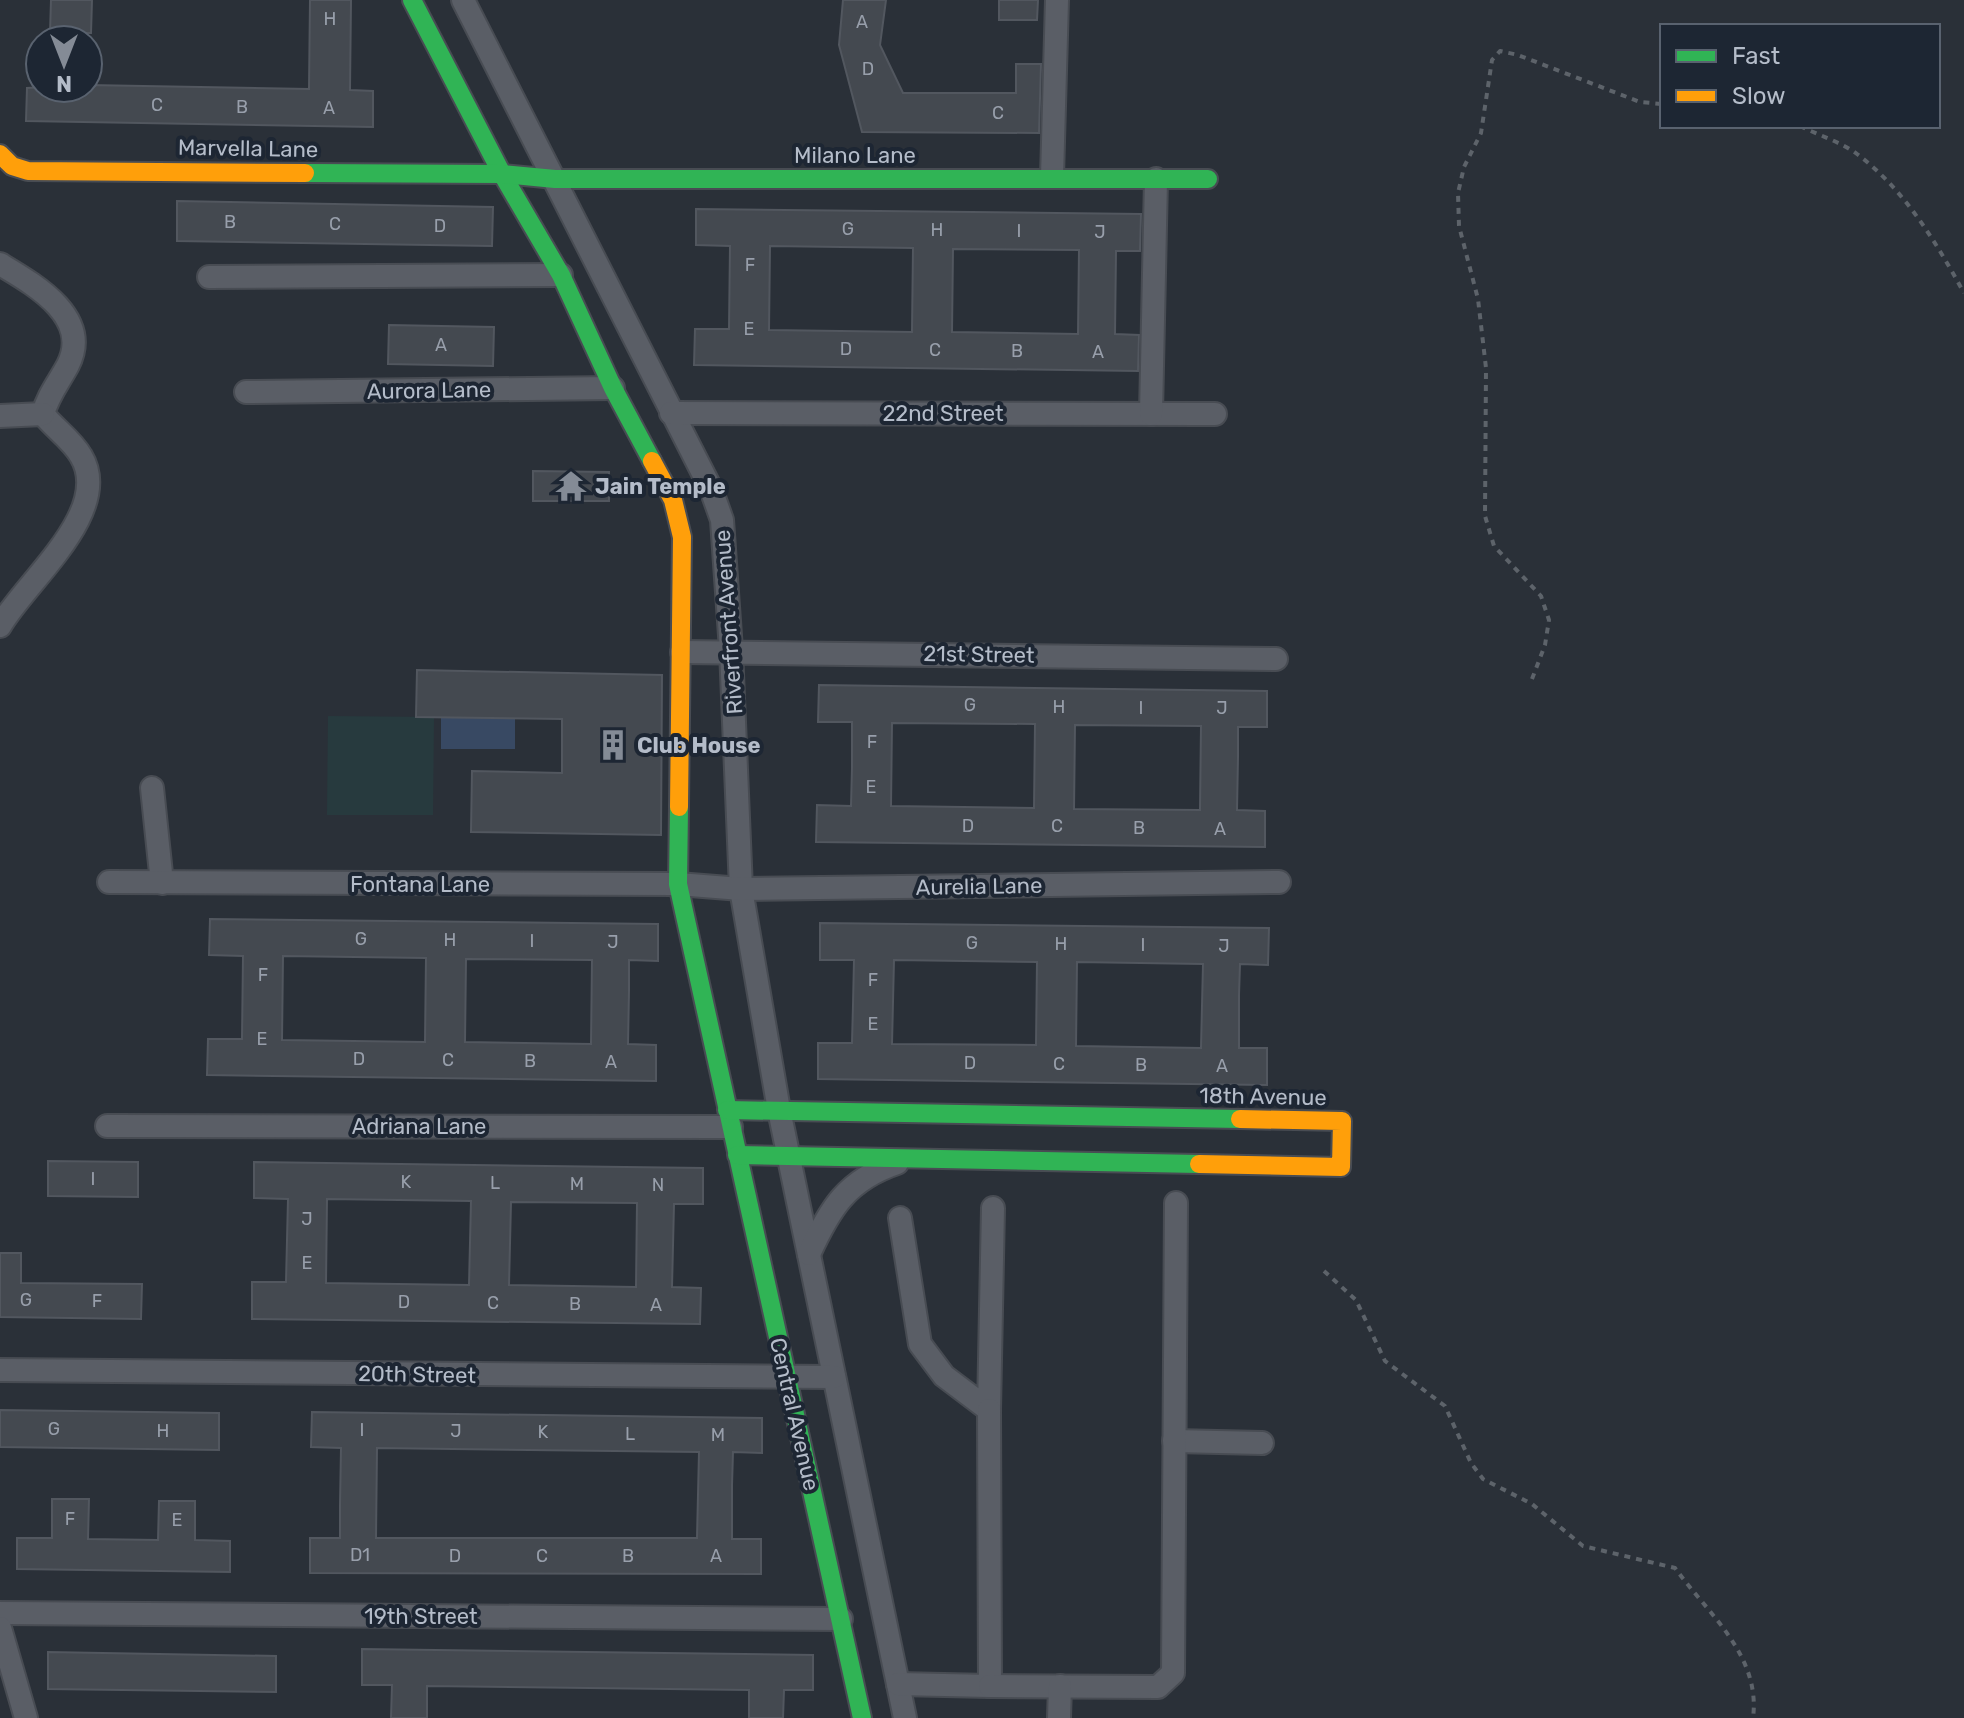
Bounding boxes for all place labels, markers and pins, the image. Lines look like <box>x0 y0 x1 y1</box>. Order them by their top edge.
temple icon: Jain Temple <box>554 469 588 503</box>
place label: Jain Temple <box>595 473 726 500</box>
building icon: Club House <box>596 728 630 762</box>
place label: Club House <box>637 732 761 759</box>

